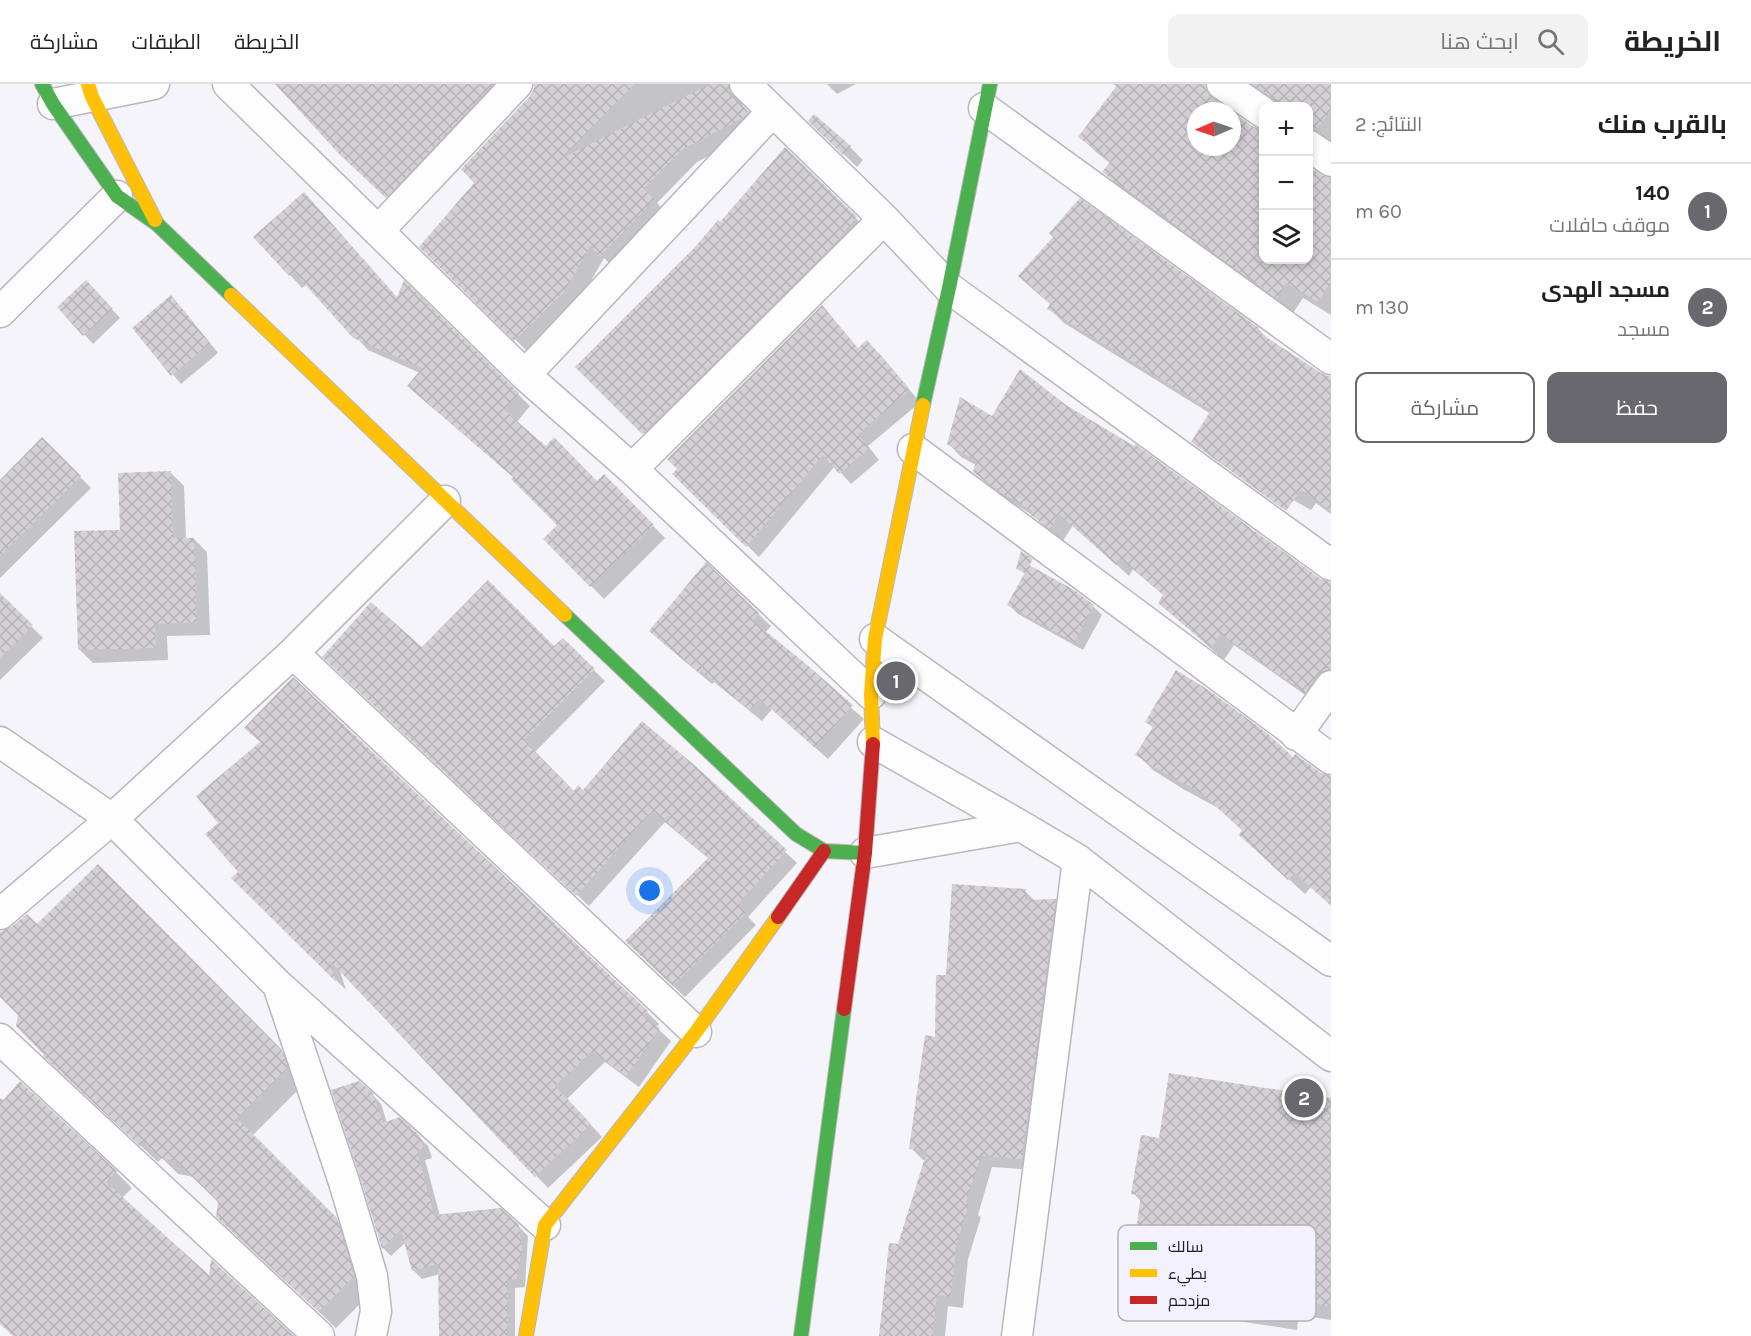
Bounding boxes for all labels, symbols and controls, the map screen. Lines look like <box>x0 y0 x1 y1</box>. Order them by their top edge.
search box <box>1168 14 1588 68</box>
icon: search <box>1534 25 1567 58</box>
text: الخريطة <box>1624 25 1721 58</box>
text: ابحث هنا <box>1440 29 1519 55</box>
text: مشاركة <box>30 30 99 54</box>
text: الطبقات <box>132 30 201 54</box>
text: الخريطة <box>234 30 300 54</box>
north arrow <box>1187 102 1241 156</box>
map controls <box>1259 102 1313 264</box>
button: + <box>1259 102 1313 156</box>
text: بالقرب منك <box>1598 109 1727 140</box>
text: النتائج: 2 <box>1355 113 1422 136</box>
button: − <box>1259 156 1313 210</box>
text: 140 <box>1635 180 1670 206</box>
text: 60 m <box>1355 200 1402 223</box>
text: 1 <box>1704 200 1711 223</box>
button: layers <box>1259 210 1313 264</box>
text: موقف حافلات <box>1549 214 1670 237</box>
text: مسجد الهدى <box>1541 277 1670 303</box>
text: 130 m <box>1355 296 1409 319</box>
text: 2 <box>1701 296 1714 319</box>
text: مسجد <box>1617 318 1670 341</box>
button: مشاركة <box>1355 372 1535 443</box>
button: حفظ <box>1547 372 1727 443</box>
pin: 1 <box>876 658 916 704</box>
your location <box>635 876 664 905</box>
pin: 2 <box>1284 1076 1324 1120</box>
legend <box>1118 1225 1316 1321</box>
text: سالك <box>1168 1237 1203 1256</box>
text: بطيء <box>1168 1264 1207 1287</box>
text: مزدحم <box>1168 1291 1210 1312</box>

